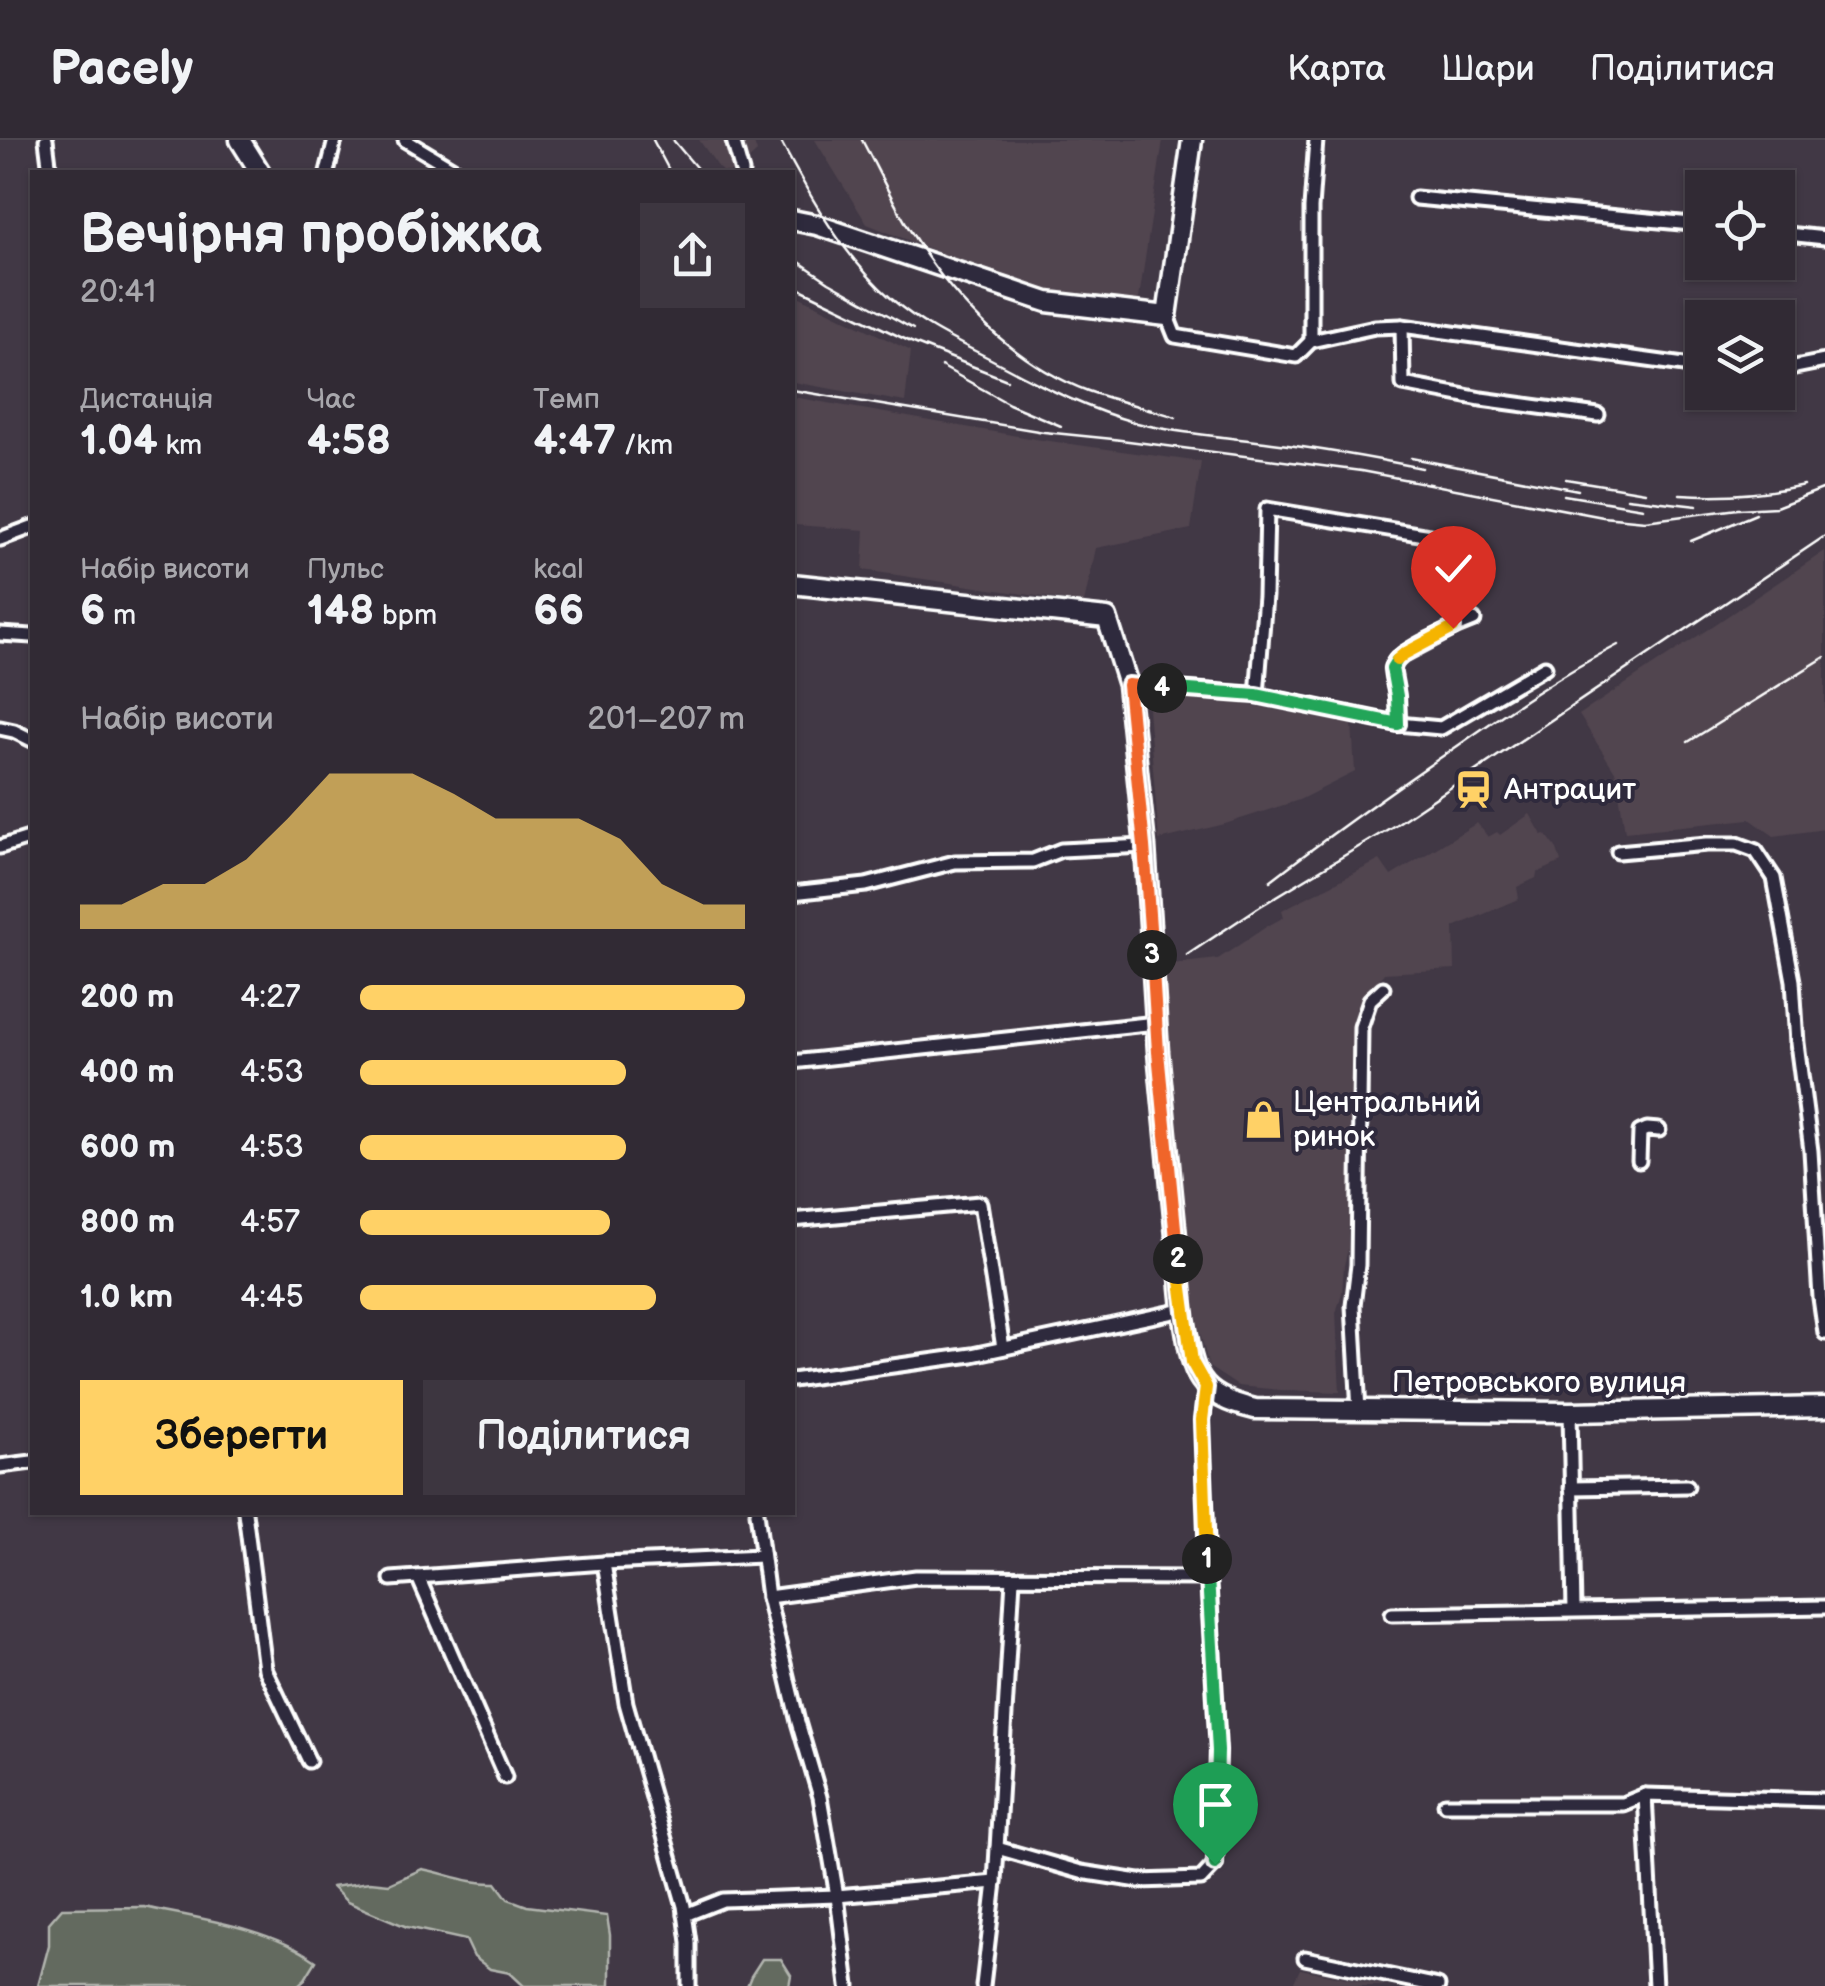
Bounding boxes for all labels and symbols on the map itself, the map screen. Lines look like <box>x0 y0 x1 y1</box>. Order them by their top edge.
pin <box>1411 526 1496 629</box>
pin: 4 <box>1137 663 1187 713</box>
station icon: Антрацит <box>1453 769 1495 811</box>
place label: Антрацит <box>1503 772 1636 808</box>
pin: 3 <box>1127 930 1177 980</box>
place label: Центральний ринок <box>1293 1085 1481 1155</box>
shop icon: Центральний ринок <box>1242 1099 1284 1141</box>
pin: 2 <box>1153 1234 1203 1284</box>
street label: Петровського вулиця <box>1392 1365 1686 1401</box>
pin: 1 <box>1182 1534 1232 1584</box>
pin <box>1173 1762 1258 1865</box>

